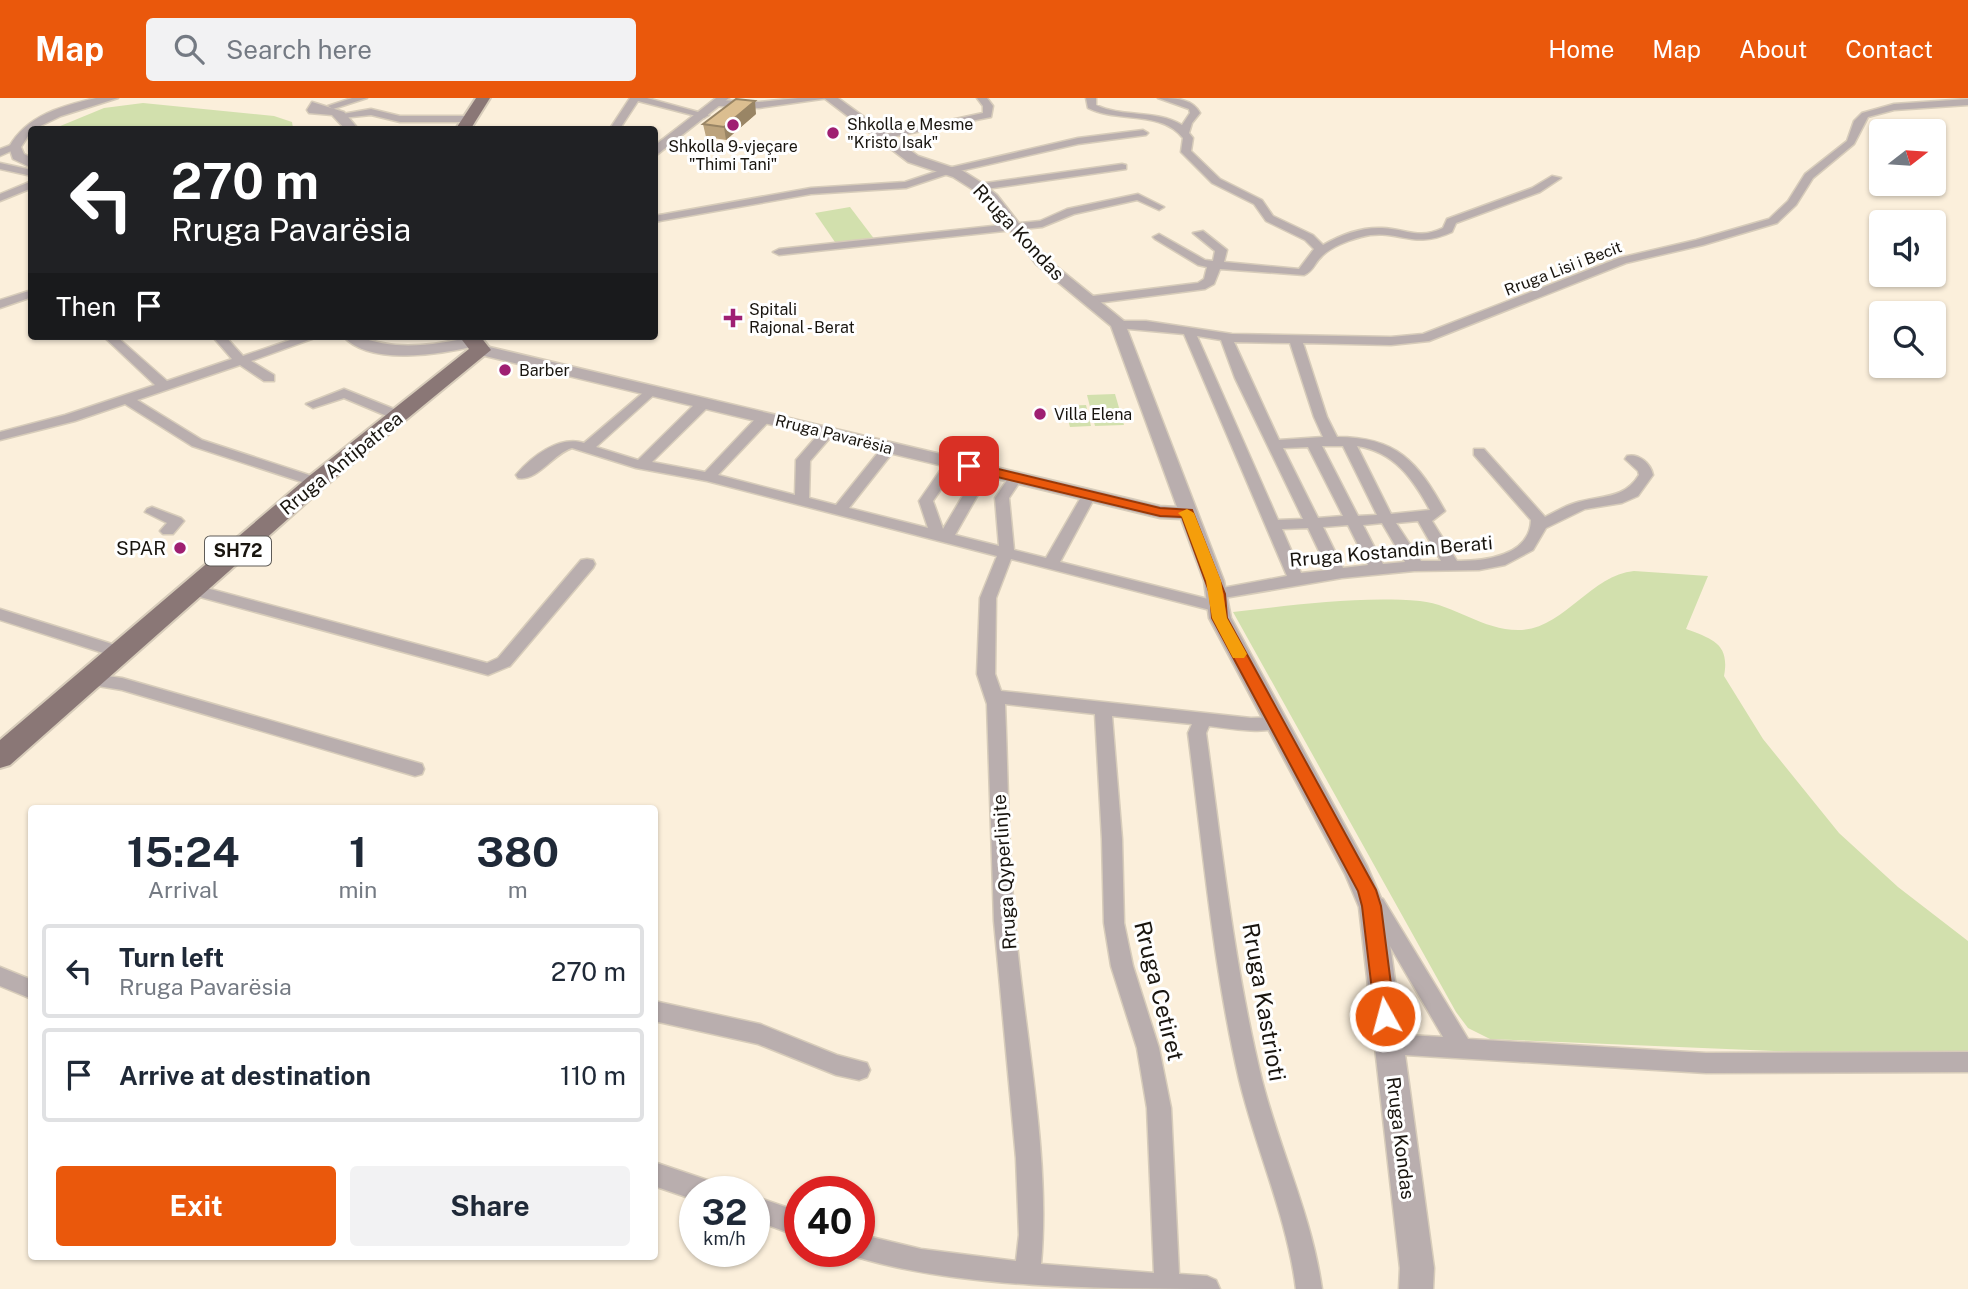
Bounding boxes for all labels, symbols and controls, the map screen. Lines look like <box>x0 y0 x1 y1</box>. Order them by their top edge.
search box <box>146 18 636 81</box>
text: Map <box>35 30 104 68</box>
icon: search <box>170 30 208 68</box>
text: Search here <box>226 34 372 65</box>
text: Home <box>1548 35 1614 63</box>
text: Map <box>1652 35 1701 63</box>
text: About <box>1739 35 1807 63</box>
text: Contact <box>1845 35 1933 63</box>
place label: Shkolla e Mesme "Kristo Isak" <box>847 115 973 152</box>
marker: Shkolla 9-vjeçare "Thimi Tani" <box>725 117 741 133</box>
north arrow <box>1869 119 1946 196</box>
map controls <box>1869 119 1946 378</box>
marker: Shkolla e Mesme "Kristo Isak" <box>825 125 841 141</box>
place label: Shkolla 9-vjeçare "Thimi Tani" <box>668 137 798 174</box>
text: 270 m <box>171 152 319 210</box>
icon: left <box>56 154 147 245</box>
street label: Rruga Kondas <box>969 179 1069 285</box>
button: sound <box>1869 210 1946 287</box>
text: Rruga Pavarësia <box>171 211 411 248</box>
street label: Rruga Lisi i Becit <box>1502 237 1625 300</box>
icon: arrive <box>130 287 168 325</box>
text: Then <box>56 291 116 322</box>
place label: Spitali Rajonal - Berat <box>749 300 855 337</box>
button: search <box>1869 301 1946 378</box>
marker: Spitali Rajonal - Berat <box>723 308 743 328</box>
place label: Barber <box>519 361 570 380</box>
marker: Barber <box>497 362 513 378</box>
place label: Villa Elena <box>1054 405 1132 424</box>
marker: Villa Elena <box>1032 406 1048 422</box>
street label: Rruga Antipatrea <box>275 407 407 519</box>
street label: Rruga Pavarësia <box>773 411 894 458</box>
pin <box>939 436 999 496</box>
icon: arrive <box>950 447 988 485</box>
street label: Rruga Kostandin Berati <box>1289 531 1493 571</box>
road number: SH72 <box>205 536 271 565</box>
place label: SPAR <box>116 537 166 559</box>
marker: SPAR <box>172 540 188 556</box>
street label: Rruga Qyperlinjte <box>988 793 1020 951</box>
text: 15:24 <box>127 827 240 876</box>
text: 1 <box>349 827 367 876</box>
text: 380 <box>476 827 559 876</box>
text: Arrival <box>148 876 219 903</box>
text: min <box>338 876 377 903</box>
text: m <box>508 876 528 903</box>
street label: Rruga Cetiret <box>1129 918 1190 1064</box>
street label: Rruga Kastrioti <box>1237 921 1292 1083</box>
text: Turn left <box>119 942 224 973</box>
icon: left <box>60 952 98 990</box>
text: 270 m <box>551 956 626 987</box>
text: Rruga Pavarësia <box>119 973 292 1000</box>
position arrow <box>1348 979 1422 1053</box>
icon: arrive <box>60 1056 98 1094</box>
text: Arrive at destination <box>119 1060 371 1091</box>
text: 110 m <box>560 1060 626 1091</box>
street label: Rruga Kondas <box>1383 1075 1419 1201</box>
button: Exit <box>56 1166 336 1246</box>
button: Share <box>350 1166 630 1246</box>
speed limit sign: 40 <box>784 1176 875 1267</box>
text: 32 <box>702 1192 747 1233</box>
text: km/h <box>703 1228 746 1249</box>

